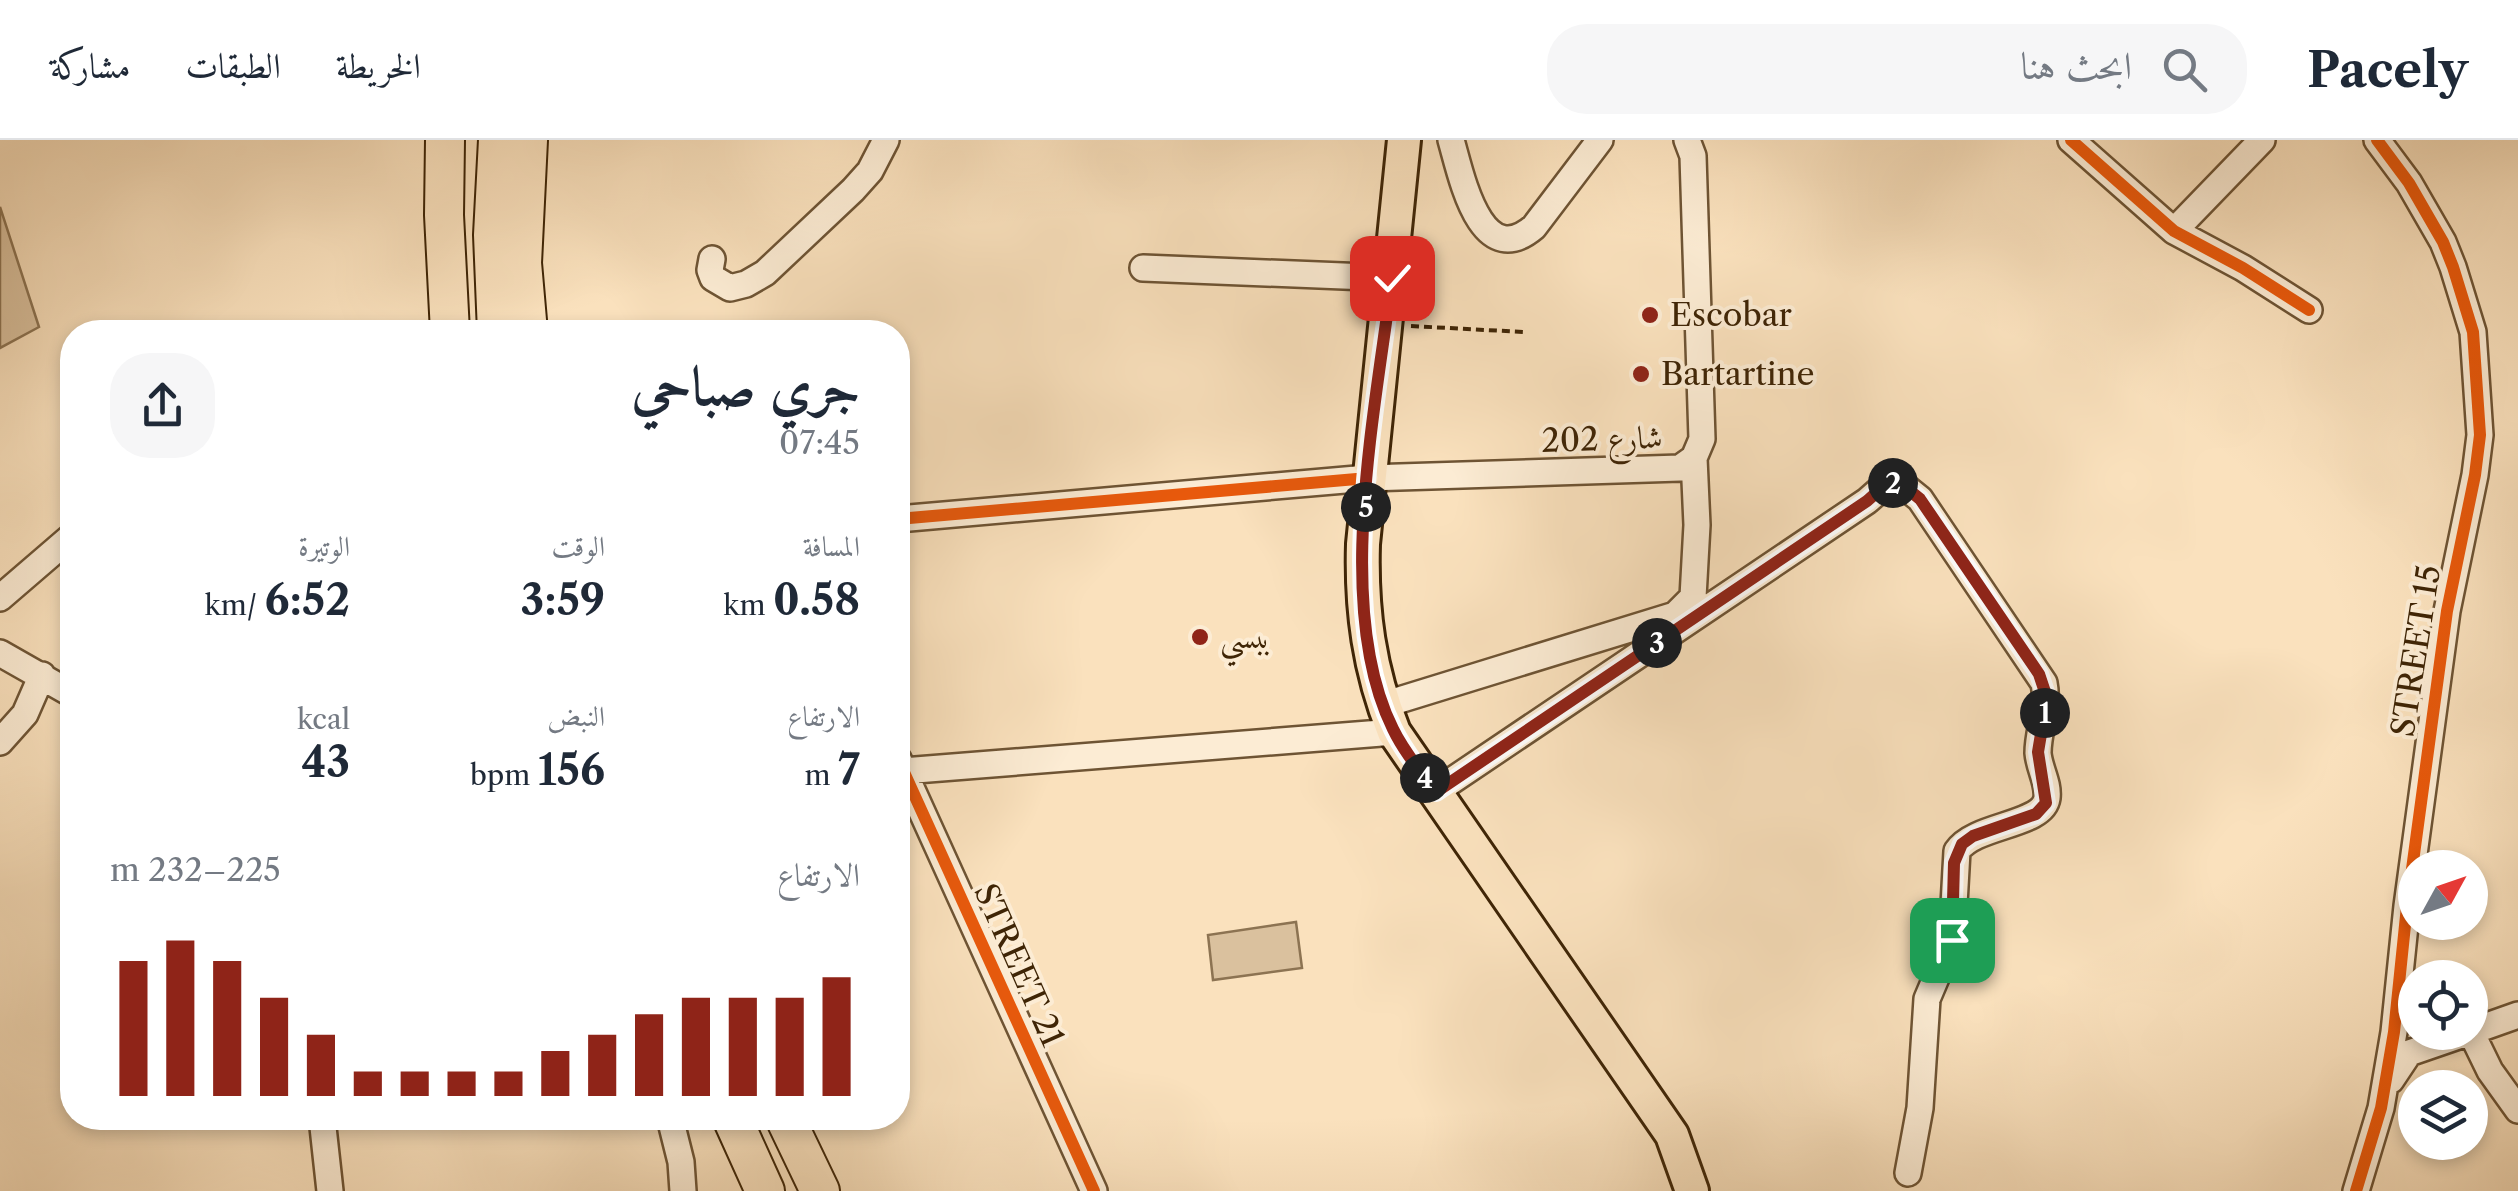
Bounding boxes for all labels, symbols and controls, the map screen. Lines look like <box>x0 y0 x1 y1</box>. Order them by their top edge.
search box <box>1547 24 2247 114</box>
text: Pacely <box>2307 40 2468 99</box>
text: ابحث هنا <box>2021 42 2132 89</box>
icon: search <box>2157 42 2212 97</box>
text: مشاركة <box>50 44 131 87</box>
text: الطبقات <box>186 44 281 87</box>
text: الخريطة <box>336 44 421 87</box>
pin <box>1350 236 1435 321</box>
icon: check <box>1365 251 1420 306</box>
place label: Escobar <box>1670 295 1793 334</box>
marker: Escobar <box>1639 304 1661 326</box>
text: جري صباحي <box>631 352 860 419</box>
button: share <box>110 353 215 458</box>
place label: Bartartine <box>1661 354 1814 393</box>
marker: Bartartine <box>1630 363 1652 385</box>
street label: شارع 202 <box>1541 417 1663 468</box>
text: 07:45 <box>779 423 860 462</box>
pin: 2 <box>1868 458 1918 508</box>
text: 2 <box>1885 466 1901 500</box>
pin: 5 <box>1341 482 1391 532</box>
text: 5 <box>1358 490 1374 524</box>
text: الوتيرة <box>298 529 350 563</box>
text: الوقت <box>551 529 605 563</box>
text: المسافة <box>803 529 860 563</box>
street label: STREET 15 <box>2383 562 2448 739</box>
text: 6:52 <box>264 574 350 626</box>
text: 3:59 <box>521 574 605 626</box>
text: 0.58 <box>773 574 860 626</box>
text: /km <box>205 588 264 622</box>
text: km <box>723 588 773 622</box>
place label: ببسي <box>1220 617 1271 667</box>
pin: 3 <box>1632 618 1682 668</box>
marker: ببسي <box>1189 626 1211 648</box>
text: 3 <box>1649 626 1665 660</box>
pin: 1 <box>2020 688 2070 738</box>
text: 1 <box>2039 696 2051 730</box>
text: النبض <box>547 699 605 733</box>
text: الارتفاع <box>787 699 860 733</box>
text: kcal <box>297 702 350 736</box>
text: 43 <box>301 736 350 788</box>
text: 156 <box>538 744 605 796</box>
text: 7 <box>838 744 860 796</box>
pin: 4 <box>1400 753 1450 803</box>
text: bpm <box>470 758 538 792</box>
text: m <box>805 758 838 792</box>
text: 4 <box>1417 761 1433 795</box>
text: 225–232 m <box>110 850 281 889</box>
north arrow <box>2398 850 2488 940</box>
map controls <box>2398 850 2488 1160</box>
text: الارتفاع <box>777 855 860 894</box>
street label: STREET 21 <box>966 877 1073 1052</box>
pin <box>1910 898 1995 983</box>
icon: arrive <box>1925 913 1980 968</box>
button: locate <box>2398 960 2488 1050</box>
button: layers <box>2398 1070 2488 1160</box>

